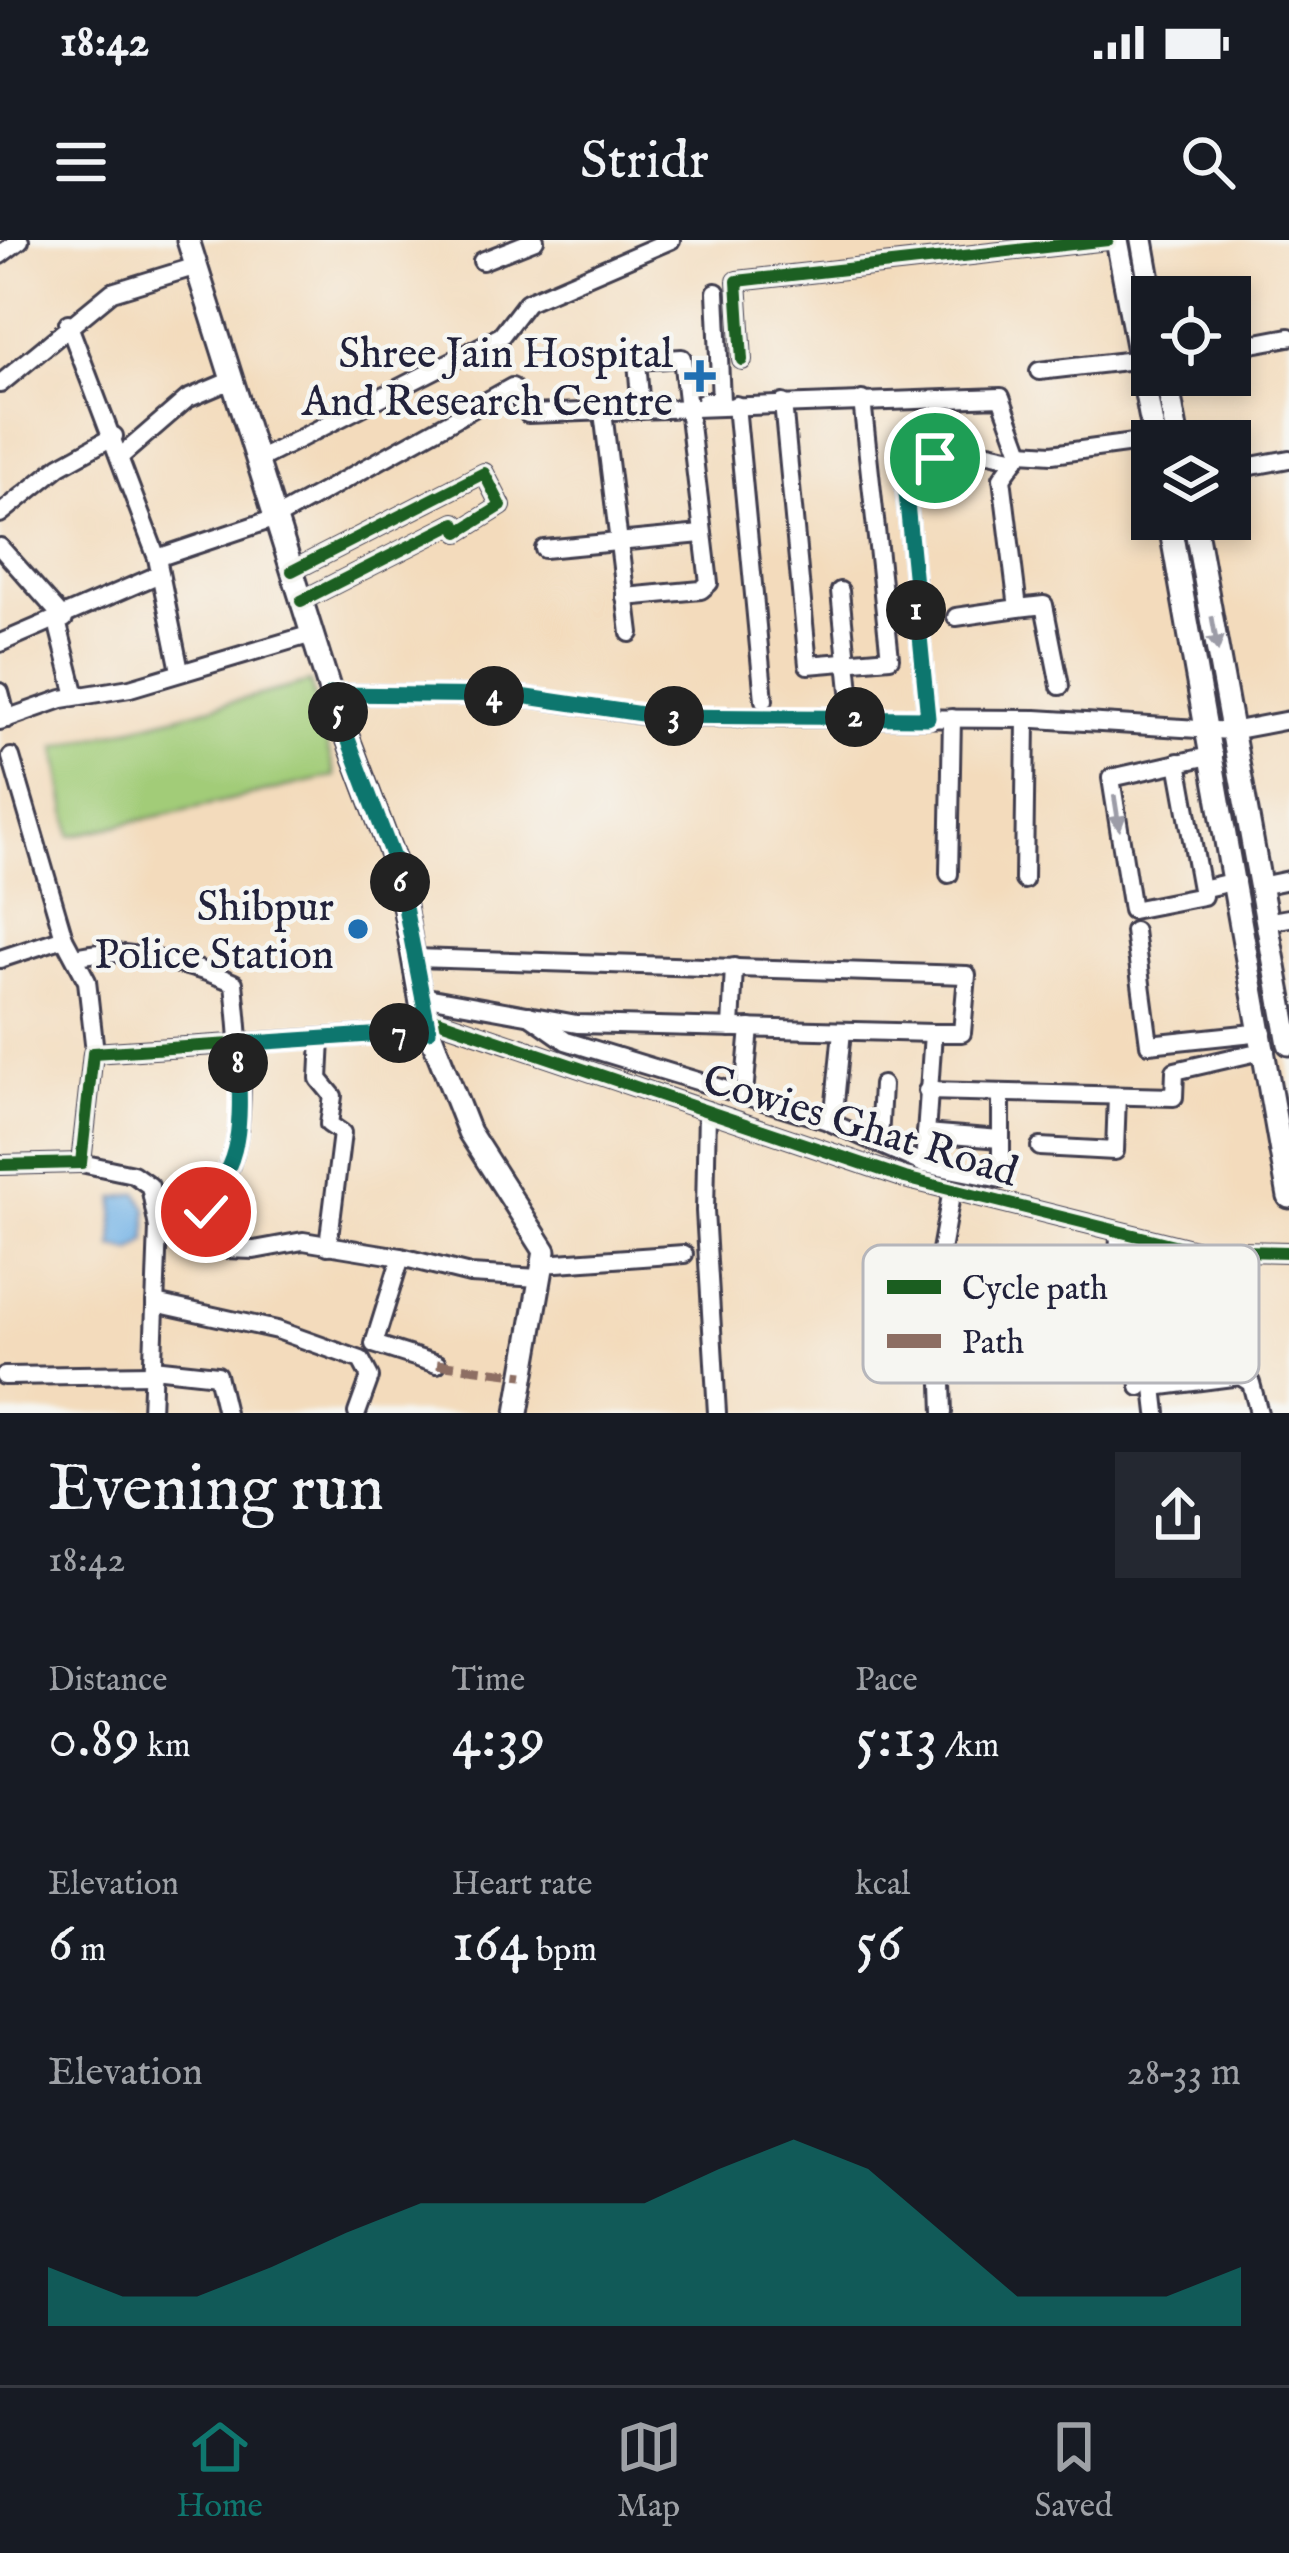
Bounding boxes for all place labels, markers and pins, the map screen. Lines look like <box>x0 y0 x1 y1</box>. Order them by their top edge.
place label: Shree Jain Hospital And Research Centre <box>301 329 673 430</box>
marker: Shree Jain Hospital And Research Centre <box>684 360 716 392</box>
pin <box>884 407 986 509</box>
pin: 1 <box>886 580 946 640</box>
pin: 4 <box>464 666 524 726</box>
pin: 5 <box>308 682 368 742</box>
pin: 3 <box>644 686 704 746</box>
pin: 2 <box>825 687 885 747</box>
pin: 6 <box>370 852 430 912</box>
place label: Shibpur Police Station <box>95 882 334 983</box>
marker: Shibpur Police Station <box>345 916 371 942</box>
pin: 7 <box>369 1003 429 1063</box>
pin: 8 <box>208 1033 268 1093</box>
pin <box>155 1161 257 1263</box>

